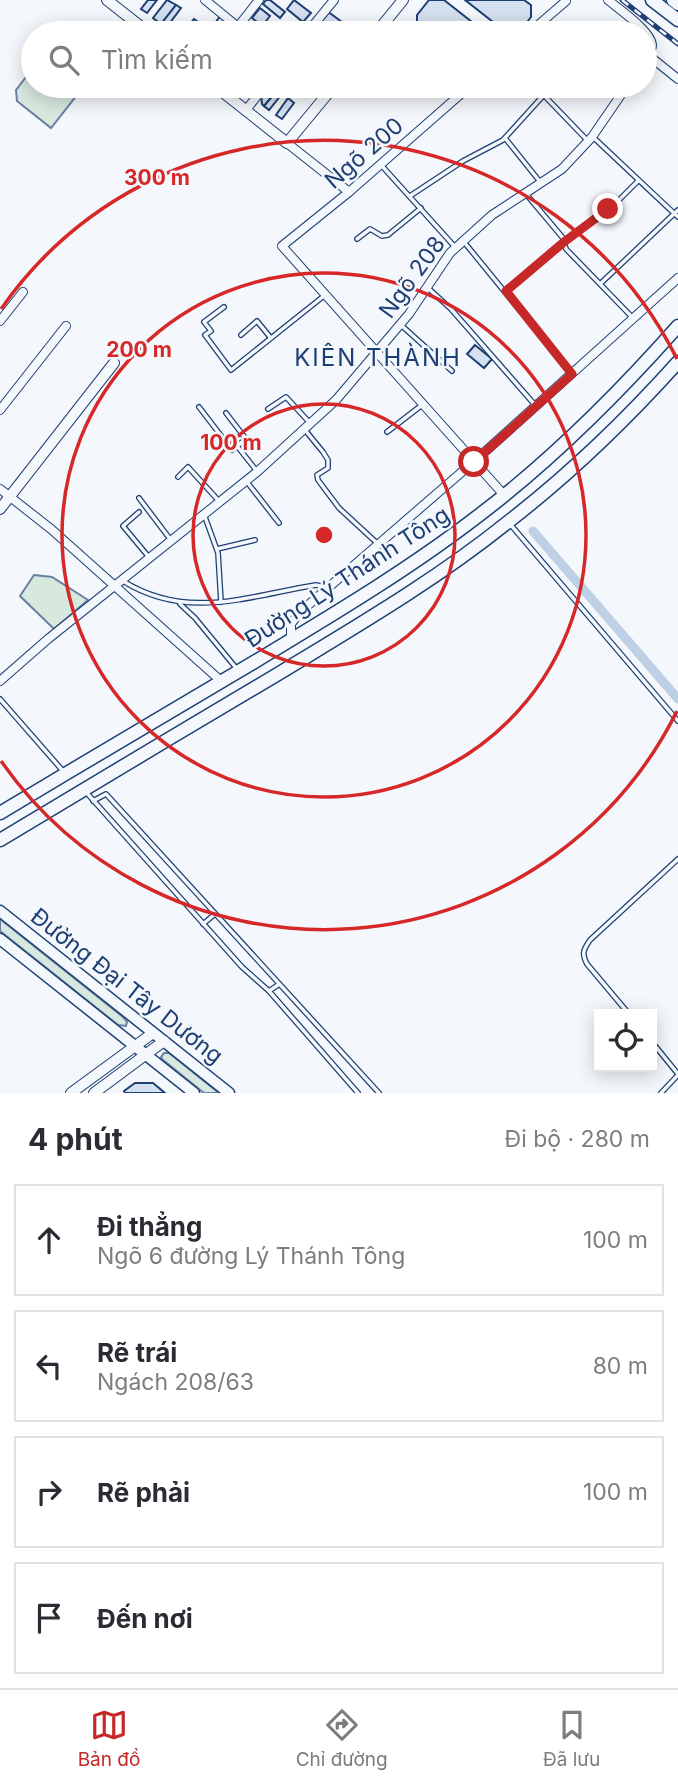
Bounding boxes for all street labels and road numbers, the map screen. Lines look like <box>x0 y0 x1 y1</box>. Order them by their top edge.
street label: Ngõ 200 <box>319 111 409 195</box>
street label: Ngõ 208 <box>373 231 451 323</box>
street label: Đường Lý Thánh Tông <box>239 500 455 654</box>
street label: Đường Đại Tây Dương <box>25 902 229 1070</box>

